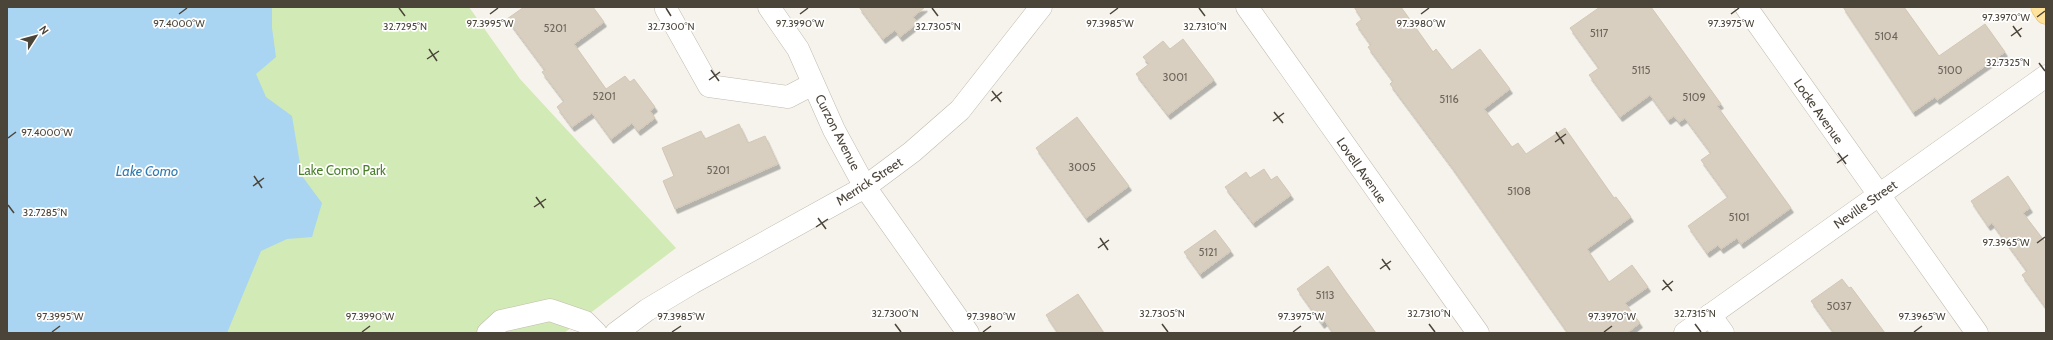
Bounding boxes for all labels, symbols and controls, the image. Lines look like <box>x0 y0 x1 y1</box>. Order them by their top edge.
text: 97.3970°W <box>1982 11 2030 24</box>
north arrow <box>16 16 56 56</box>
text: 97.4000°W <box>153 17 205 30</box>
text: 97.3995°W <box>467 17 514 30</box>
text: 97.3990°W <box>776 17 825 30</box>
text: 97.3985°W <box>1086 17 1134 30</box>
text: 97.3980°W <box>1397 17 1446 30</box>
text: 97.3975°W <box>1708 17 1755 30</box>
text: 32.7295°N <box>383 20 427 33</box>
text: 32.7300°N <box>647 20 695 33</box>
text: 32.7305°N <box>915 20 961 33</box>
text: 32.7310°N <box>1183 20 1227 33</box>
house number: 5201 <box>544 21 566 35</box>
text: N <box>36 23 52 37</box>
house number: 5117 <box>1590 26 1609 40</box>
house number: 5104 <box>1874 29 1898 43</box>
text: 32.7325°N <box>1986 56 2030 69</box>
house number: 5115 <box>1631 63 1651 77</box>
house number: 5100 <box>1938 63 1963 77</box>
house number: 3001 <box>1163 70 1187 84</box>
street label: Locke Avenue <box>1791 75 1847 147</box>
house number: 5201 <box>593 89 615 103</box>
house number: 5109 <box>1682 90 1706 104</box>
street label: Curzon Avenue <box>812 91 864 173</box>
house number: 5116 <box>1439 92 1459 106</box>
text: 97.4000°W <box>21 126 73 139</box>
street label: Lovell Avenue <box>1333 134 1391 206</box>
street label: Merrick Street <box>833 153 906 208</box>
house number: 3005 <box>1068 160 1096 174</box>
water label: Lake Como <box>116 162 178 180</box>
park label: Lake Como Park <box>298 162 386 178</box>
house number: 5201 <box>707 163 729 177</box>
street label: Neville Street <box>1830 176 1900 232</box>
house number: 5108 <box>1507 184 1531 198</box>
text: 32.7285°N <box>23 206 67 219</box>
house number: 5101 <box>1729 210 1749 224</box>
text: 97.3965°W <box>1983 236 2030 249</box>
house number: 5121 <box>1199 245 1217 259</box>
house number: 5113 <box>1315 288 1335 302</box>
house number: 5037 <box>1826 299 1852 313</box>
text: 32.7300°N <box>871 307 919 320</box>
text: 32.7305°N <box>1139 307 1185 320</box>
text: 32.7310°N <box>1407 307 1451 320</box>
text: 32.7315°N <box>1674 307 1716 320</box>
text: 97.3995°W <box>37 310 84 323</box>
text: 97.3990°W <box>346 310 395 323</box>
text: 97.3985°W <box>657 310 705 323</box>
text: 97.3980°W <box>967 310 1016 323</box>
text: 97.3975°W <box>1278 310 1325 323</box>
text: 97.3970°W <box>1588 310 1636 323</box>
text: 97.3965°W <box>1899 310 1946 323</box>

